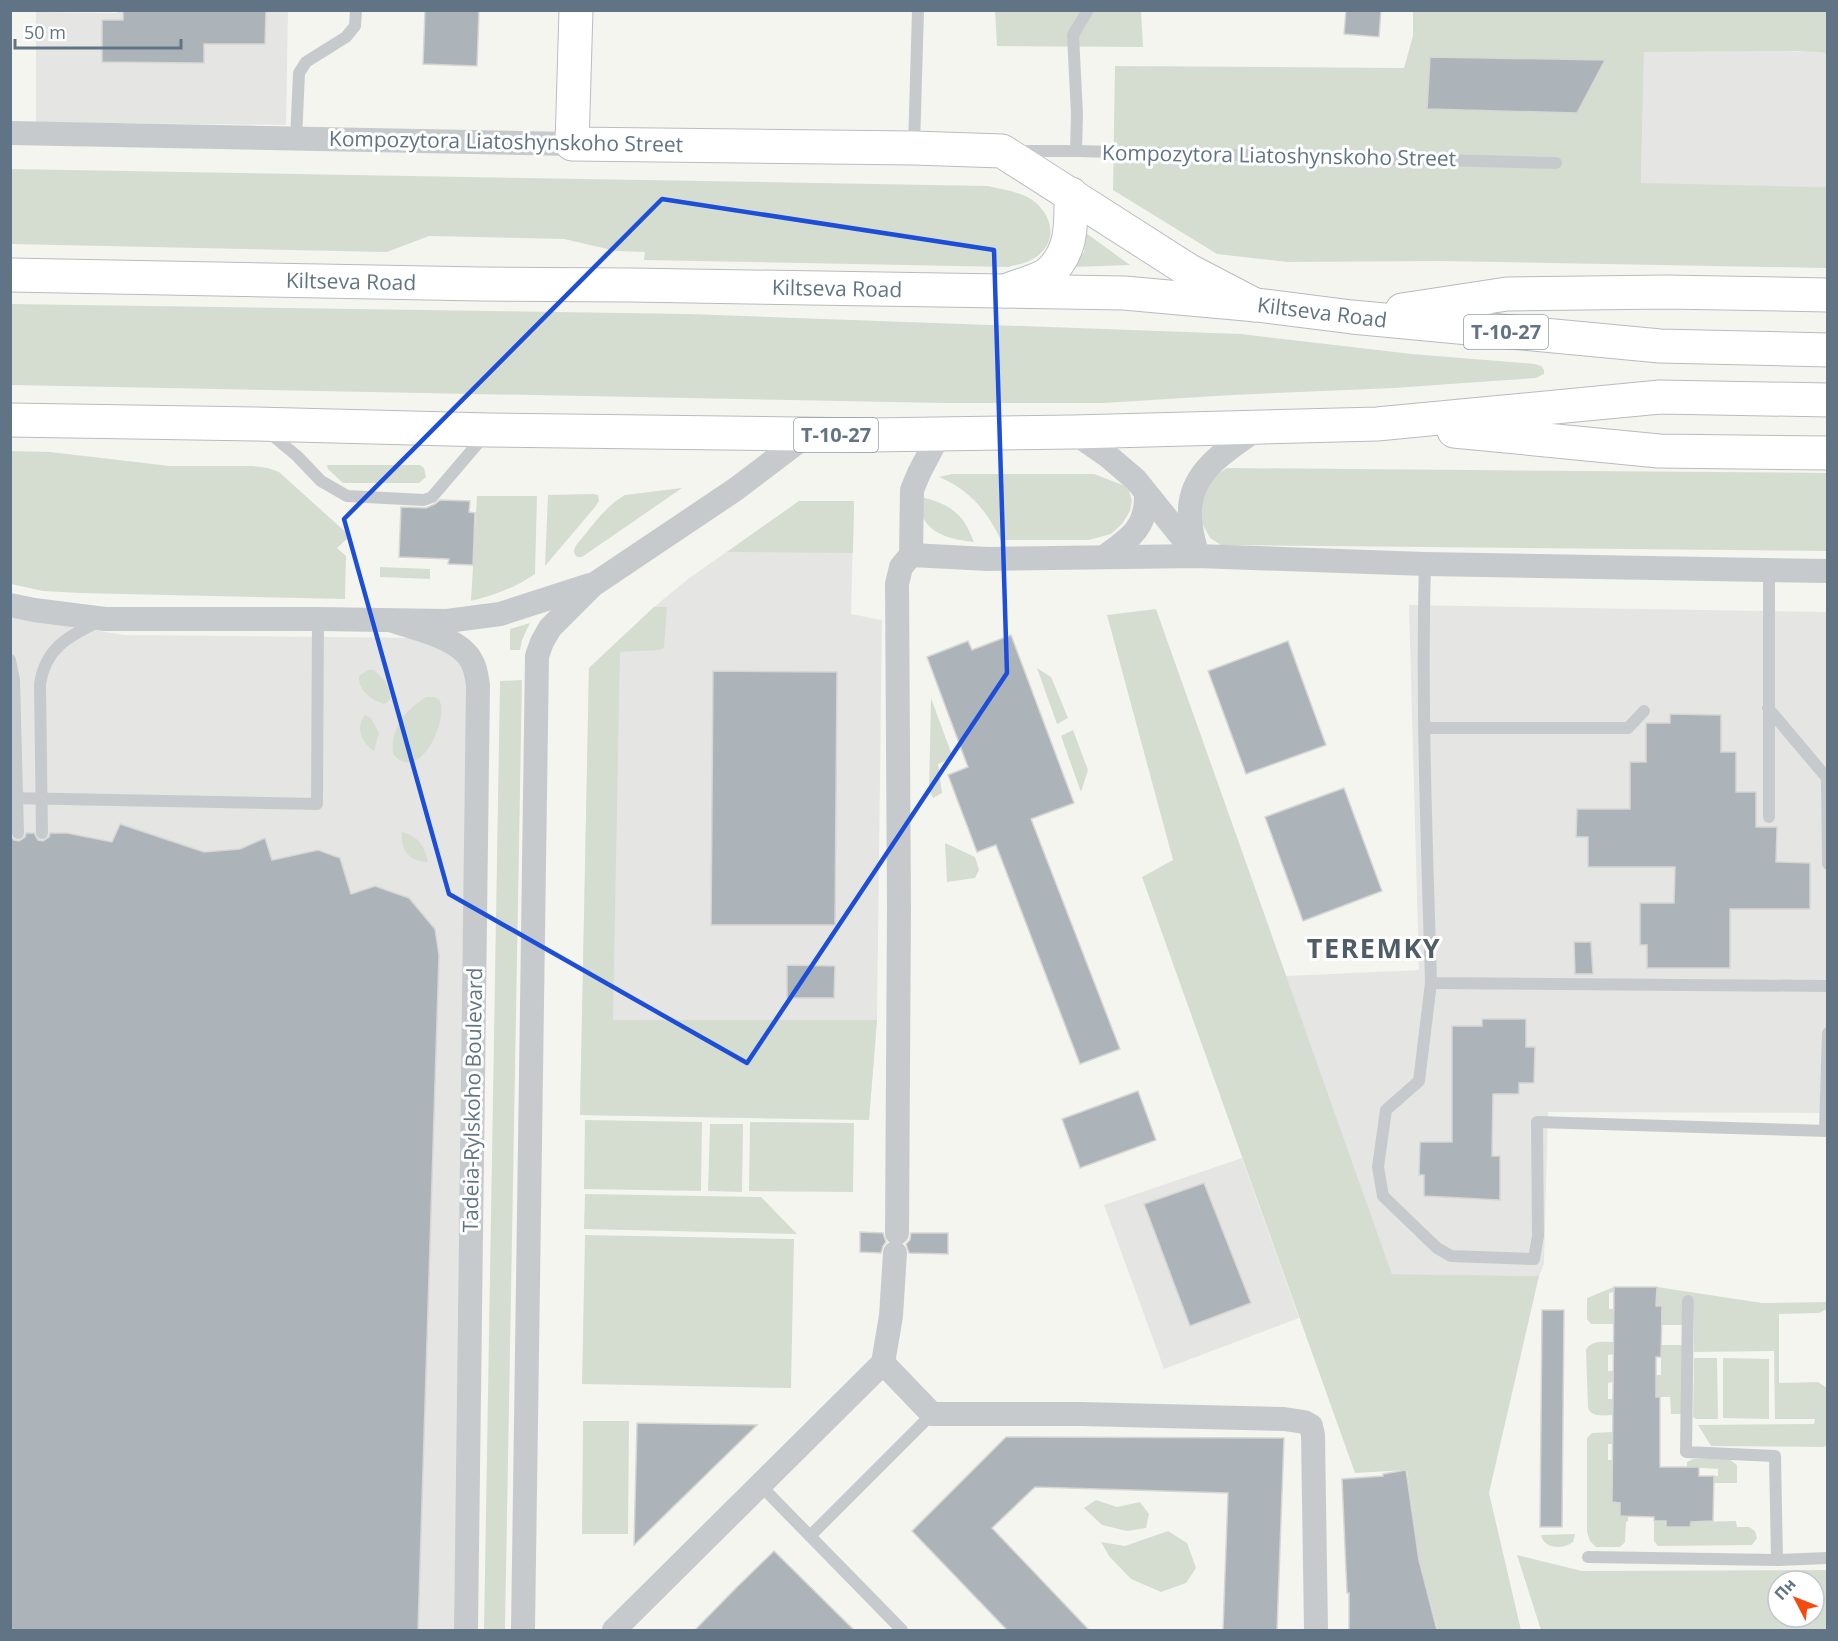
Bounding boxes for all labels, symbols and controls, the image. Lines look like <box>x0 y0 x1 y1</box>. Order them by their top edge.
scale bar <box>15 12 182 50</box>
text: 50 m <box>24 20 66 44</box>
street label: Kompozytora Liatoshynskoho Street <box>329 124 683 158</box>
street label: Kompozytora Liatoshynskoho Street <box>1102 138 1456 172</box>
street label: Kiltseva Road <box>286 266 416 296</box>
street label: Kiltseva Road <box>772 273 902 303</box>
street label: Kiltseva Road <box>1256 290 1389 334</box>
road number: Т-10-27 <box>1464 315 1548 349</box>
road number: Т-10-27 <box>794 418 878 452</box>
district label: TEREMKY <box>1307 929 1441 966</box>
street label: Tadeia-Rylskoho Boulevard <box>456 967 488 1233</box>
north arrow <box>1766 1569 1826 1629</box>
text: Пн <box>1769 1573 1801 1605</box>

